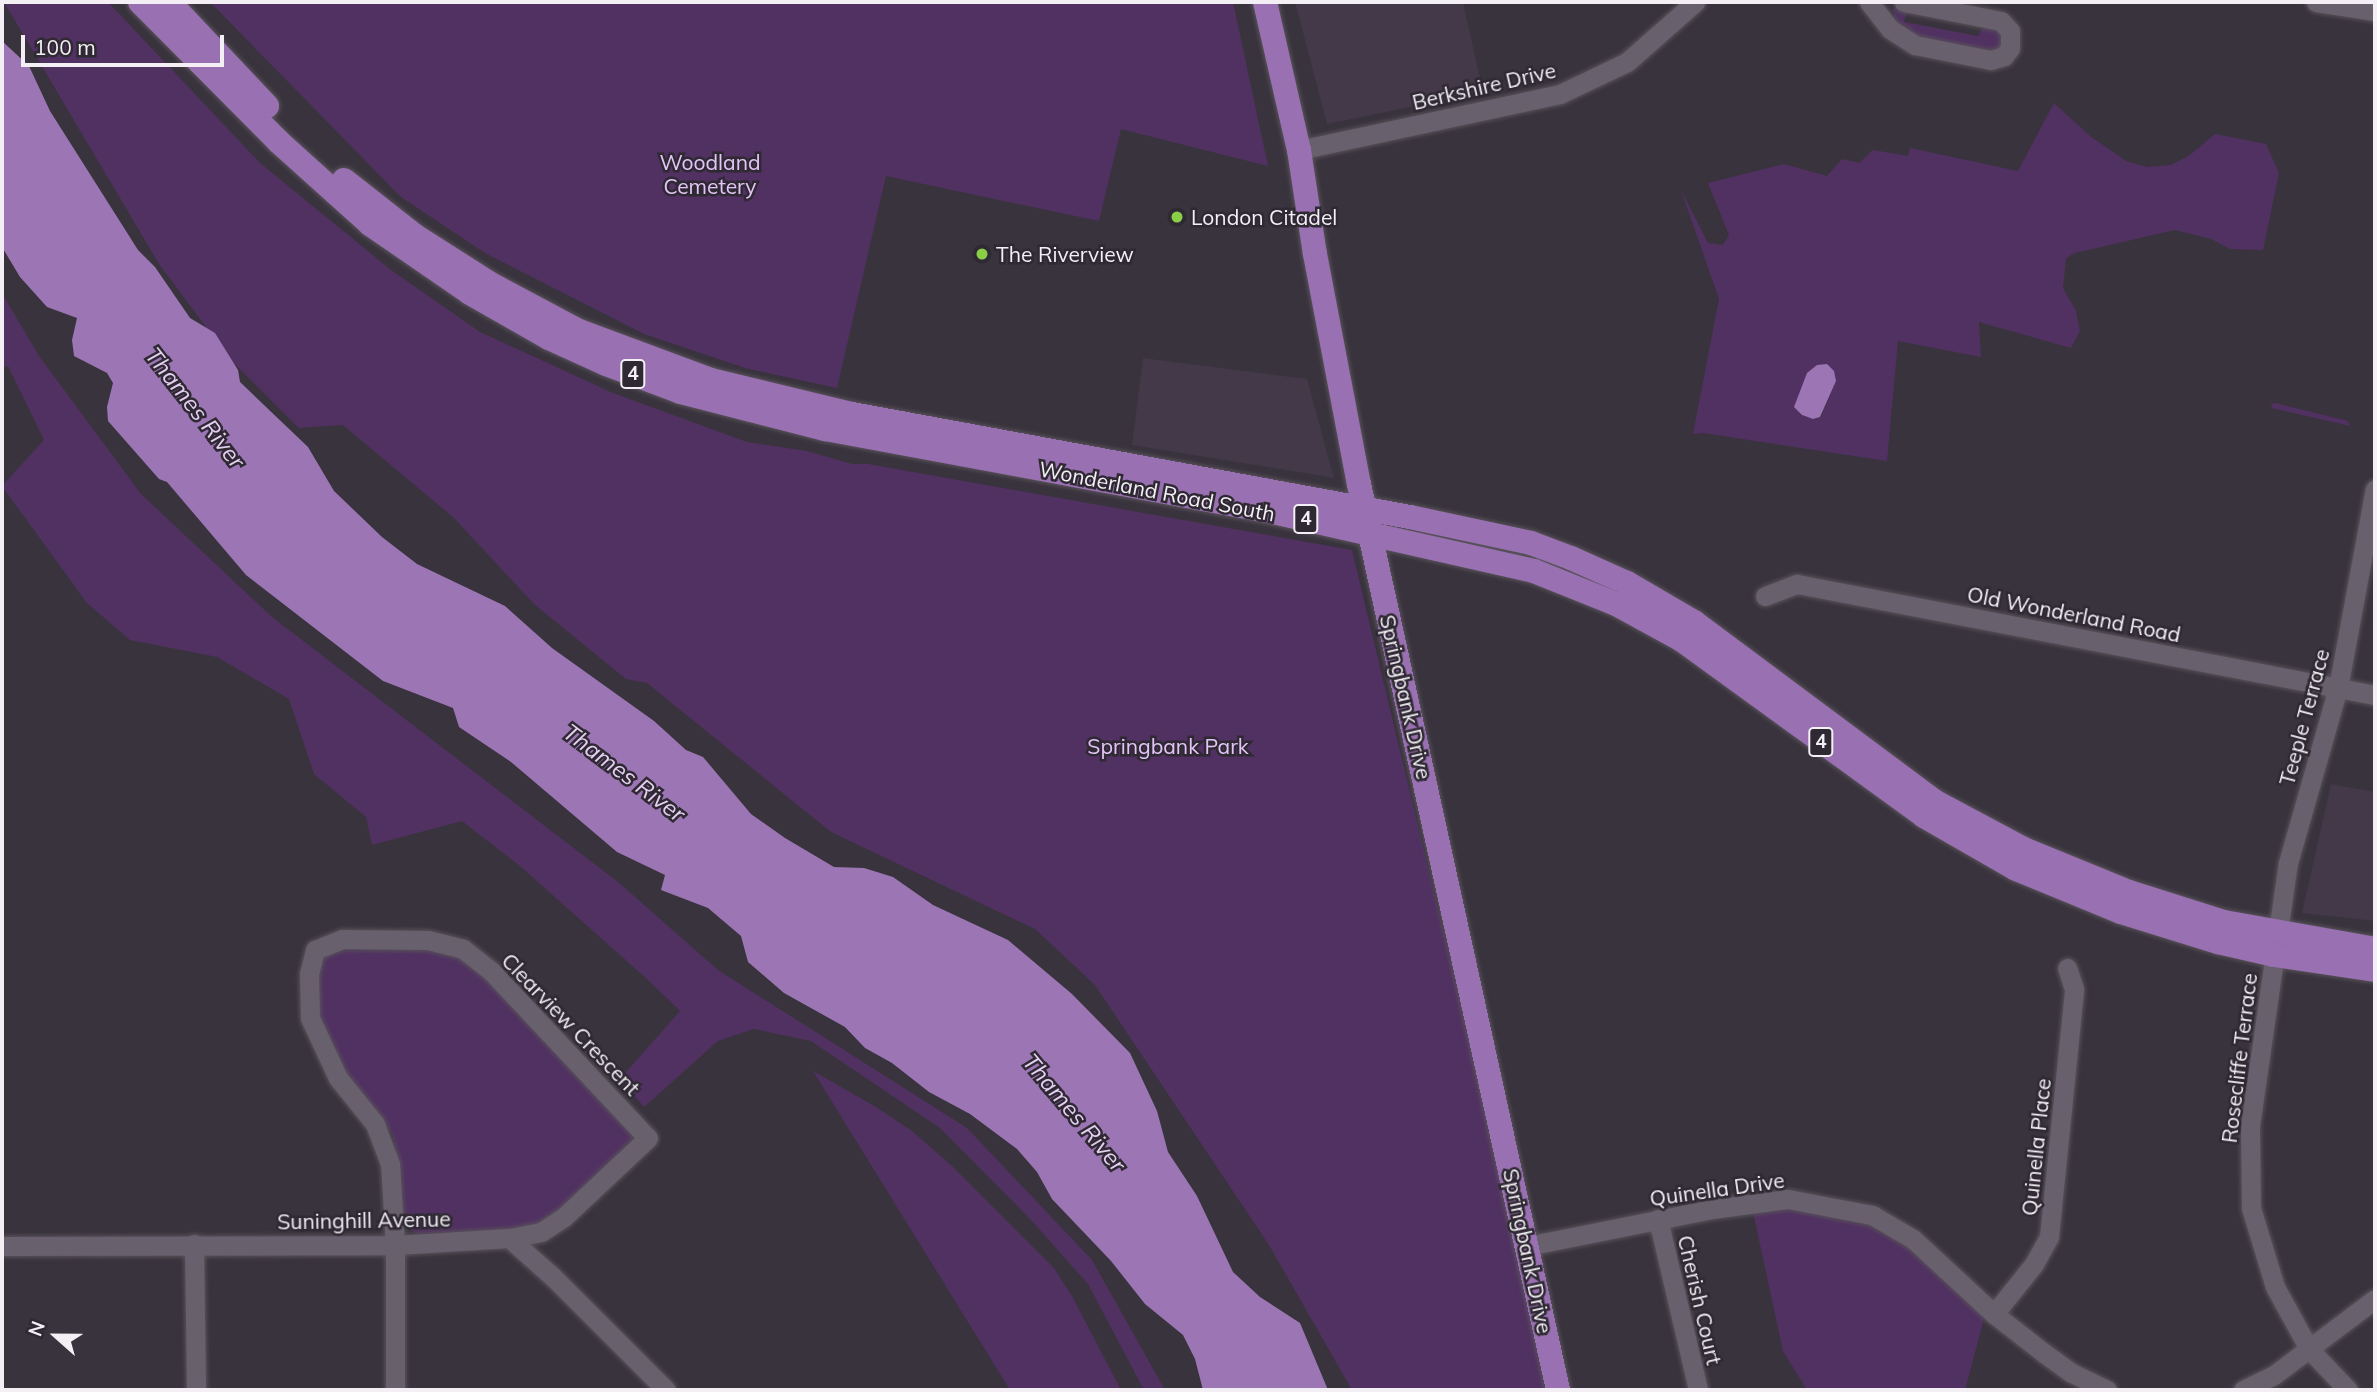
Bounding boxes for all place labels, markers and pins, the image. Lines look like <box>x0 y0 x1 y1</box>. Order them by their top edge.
place label: London Citadel <box>1191 204 1337 230</box>
marker: London Citadel <box>1169 209 1185 225</box>
place label: The Riverview <box>996 241 1134 267</box>
marker: The Riverview <box>974 246 990 262</box>

